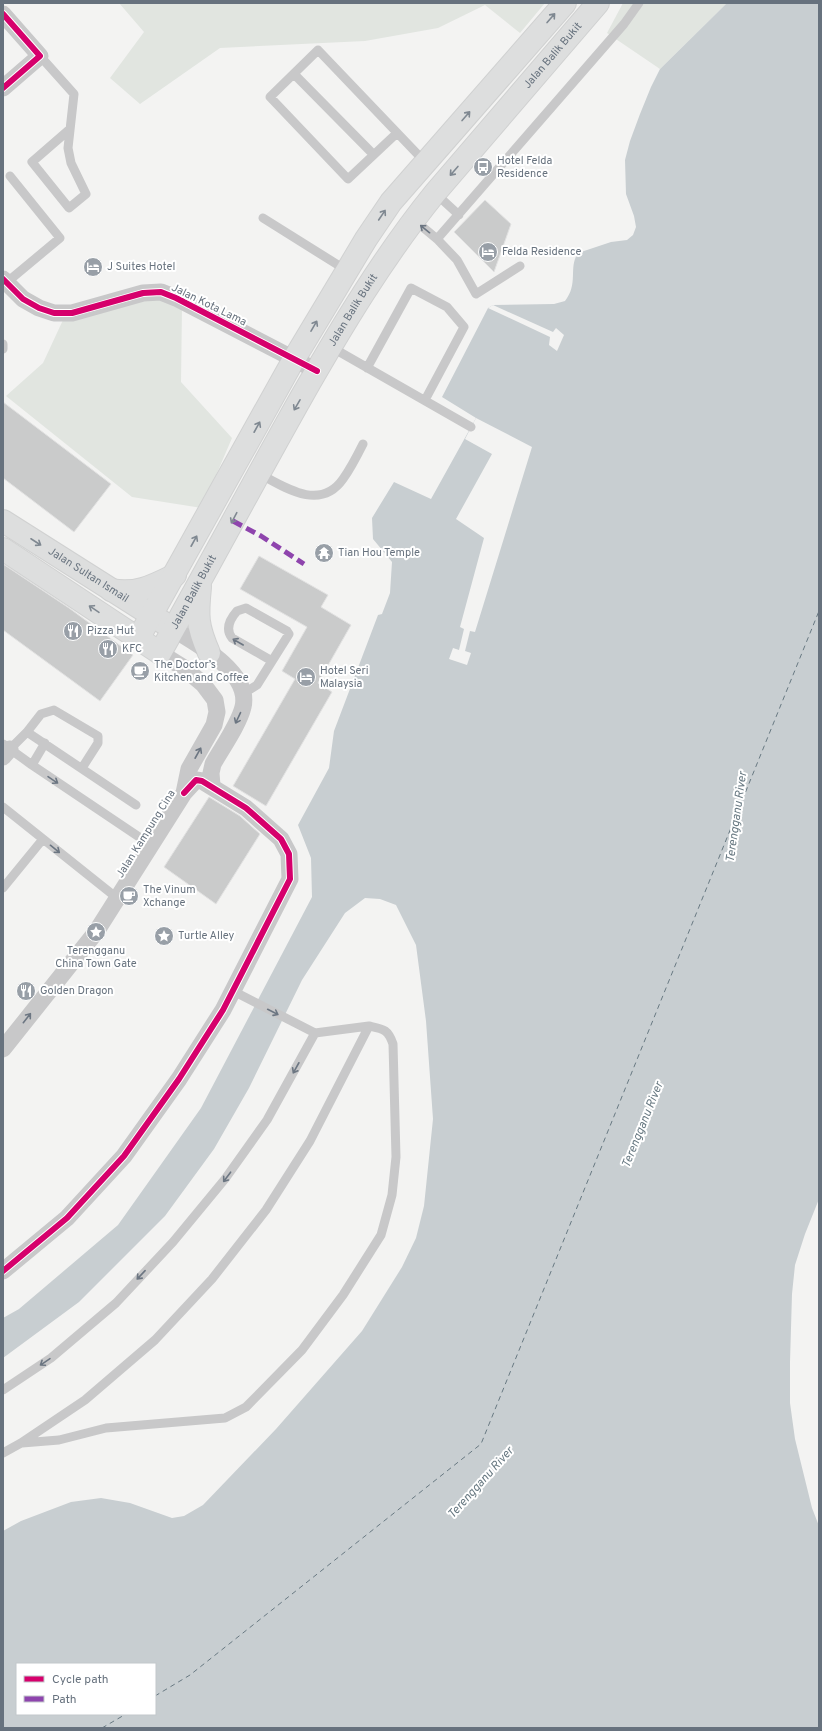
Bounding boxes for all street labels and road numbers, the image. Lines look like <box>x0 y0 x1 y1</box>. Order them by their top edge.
street label: Jalan Balik Bukit <box>521 20 585 92</box>
street label: Jalan Balik Bukit <box>325 271 381 349</box>
street label: Jalan Kota Lama <box>169 281 249 329</box>
street label: Jalan Sultan Ismail <box>45 544 131 606</box>
street label: Jalan Balik Bukit <box>168 552 220 632</box>
street label: Jalan Kampung Cina <box>113 787 179 881</box>

